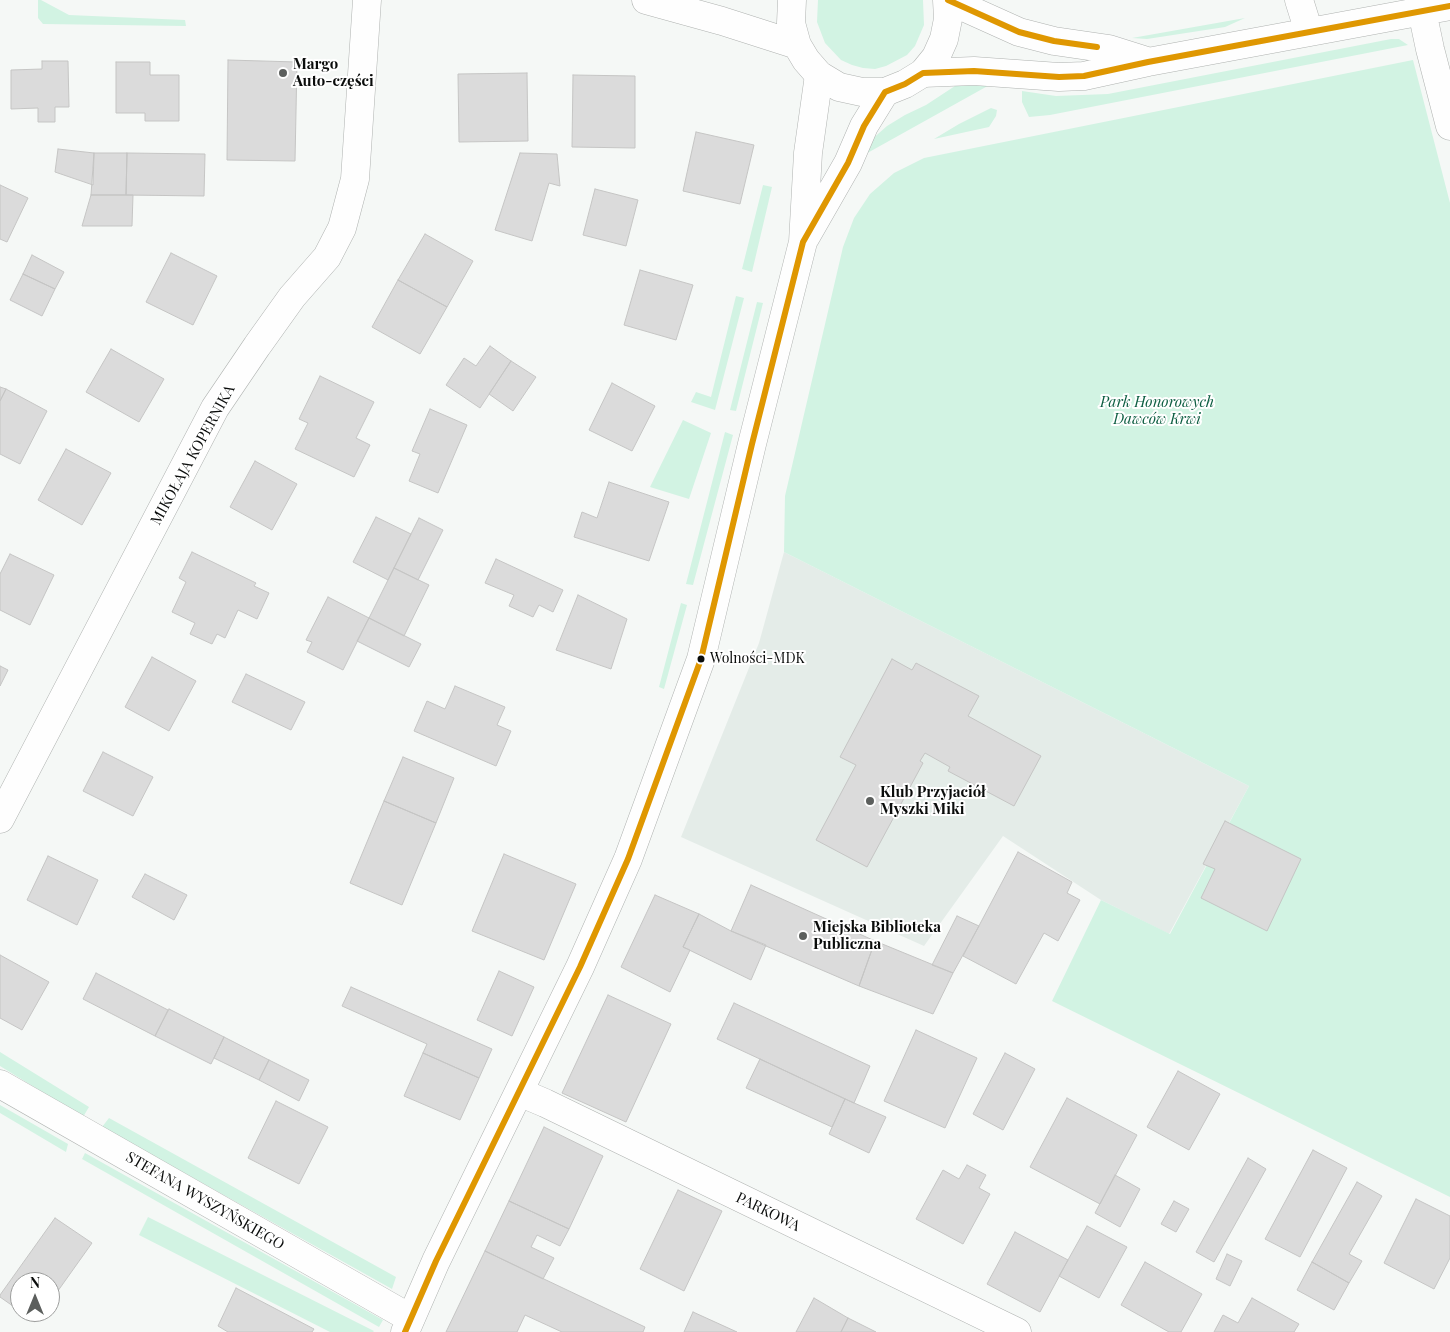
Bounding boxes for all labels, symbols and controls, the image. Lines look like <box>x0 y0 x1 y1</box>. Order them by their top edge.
place label: Margo Auto-części <box>293 55 374 90</box>
marker: Margo Auto-części <box>277 67 289 79</box>
street label: MIKOŁAJA KOPERNIKA <box>147 382 239 528</box>
park label: Park Honorowych Dawców Krwi <box>1100 393 1214 428</box>
place label: Wolności-MDK <box>710 651 805 667</box>
marker: Wolności-MDK <box>696 654 706 664</box>
place label: Klub Przyjaciół Myszki Miki <box>880 783 986 818</box>
marker: Klub Przyjaciół Myszki Miki <box>864 795 876 807</box>
place label: Miejska Biblioteka Publiczna <box>813 918 941 953</box>
marker: Miejska Biblioteka Publiczna <box>797 930 809 942</box>
street label: STEFANA WYSZYŃSKIEGO <box>123 1148 287 1254</box>
street label: PARKOWA <box>733 1189 803 1235</box>
north arrow <box>10 1272 60 1322</box>
text: N <box>30 1273 40 1292</box>

